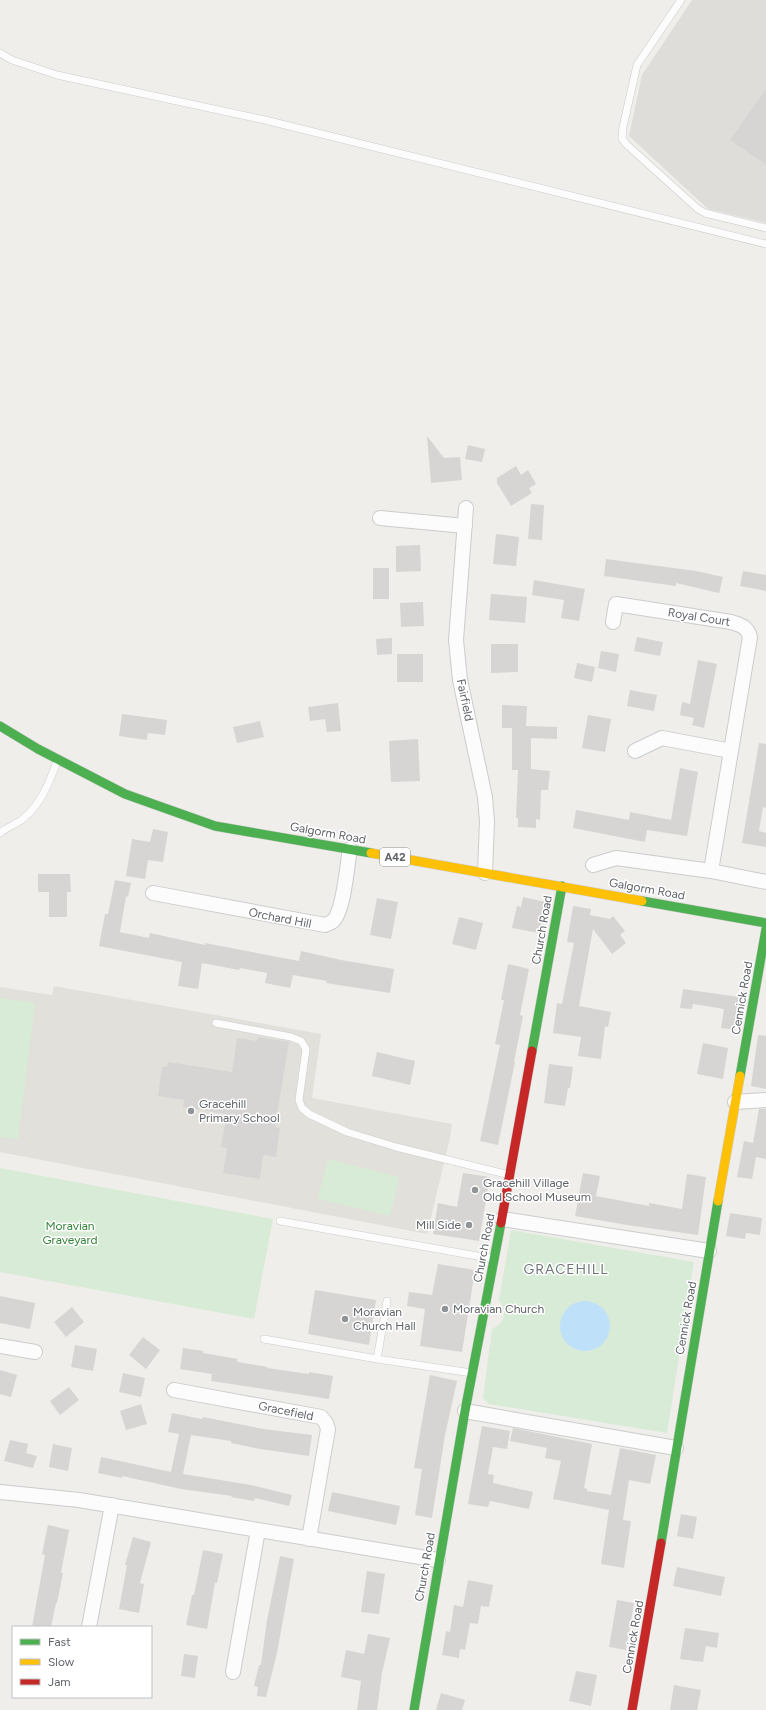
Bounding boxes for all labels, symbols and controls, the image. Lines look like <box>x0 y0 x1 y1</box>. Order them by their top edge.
street label: Royal Court <box>667 605 732 629</box>
street label: Fairfield <box>454 678 476 722</box>
street label: Galgorm Road <box>289 819 367 847</box>
road number: A42 <box>380 848 410 866</box>
street label: Galgorm Road <box>608 875 686 903</box>
street label: Church Road <box>529 894 555 966</box>
street label: Orchard Hill <box>247 905 313 931</box>
street label: Cennick Road <box>729 960 755 1036</box>
place label: Gracehill Primary School <box>199 1097 280 1125</box>
marker: Gracehill Primary School <box>186 1106 196 1116</box>
place label: Gracehill Village Old School Museum <box>483 1176 591 1204</box>
marker: Gracehill Village Old School Museum <box>470 1185 480 1195</box>
street label: Church Road <box>470 1212 498 1284</box>
place label: Mill Side <box>416 1218 461 1232</box>
park label: Moravian Graveyard <box>42 1219 98 1247</box>
marker: Mill Side <box>464 1220 474 1230</box>
district label: GRACEHILL <box>524 1261 608 1278</box>
street label: Cennick Road <box>673 1280 699 1356</box>
place label: Moravian Church <box>453 1302 545 1316</box>
marker: Moravian Church <box>440 1304 450 1314</box>
place label: Moravian Church Hall <box>353 1305 416 1333</box>
marker: Moravian Church Hall <box>340 1314 350 1324</box>
street label: Gracefield <box>257 1399 315 1423</box>
street label: Church Road <box>412 1531 438 1603</box>
street label: Cennick Road <box>620 1599 646 1675</box>
legend <box>12 1626 152 1698</box>
text: Fast <box>48 1635 71 1649</box>
text: Slow <box>48 1655 75 1669</box>
text: Jam <box>48 1675 71 1689</box>

